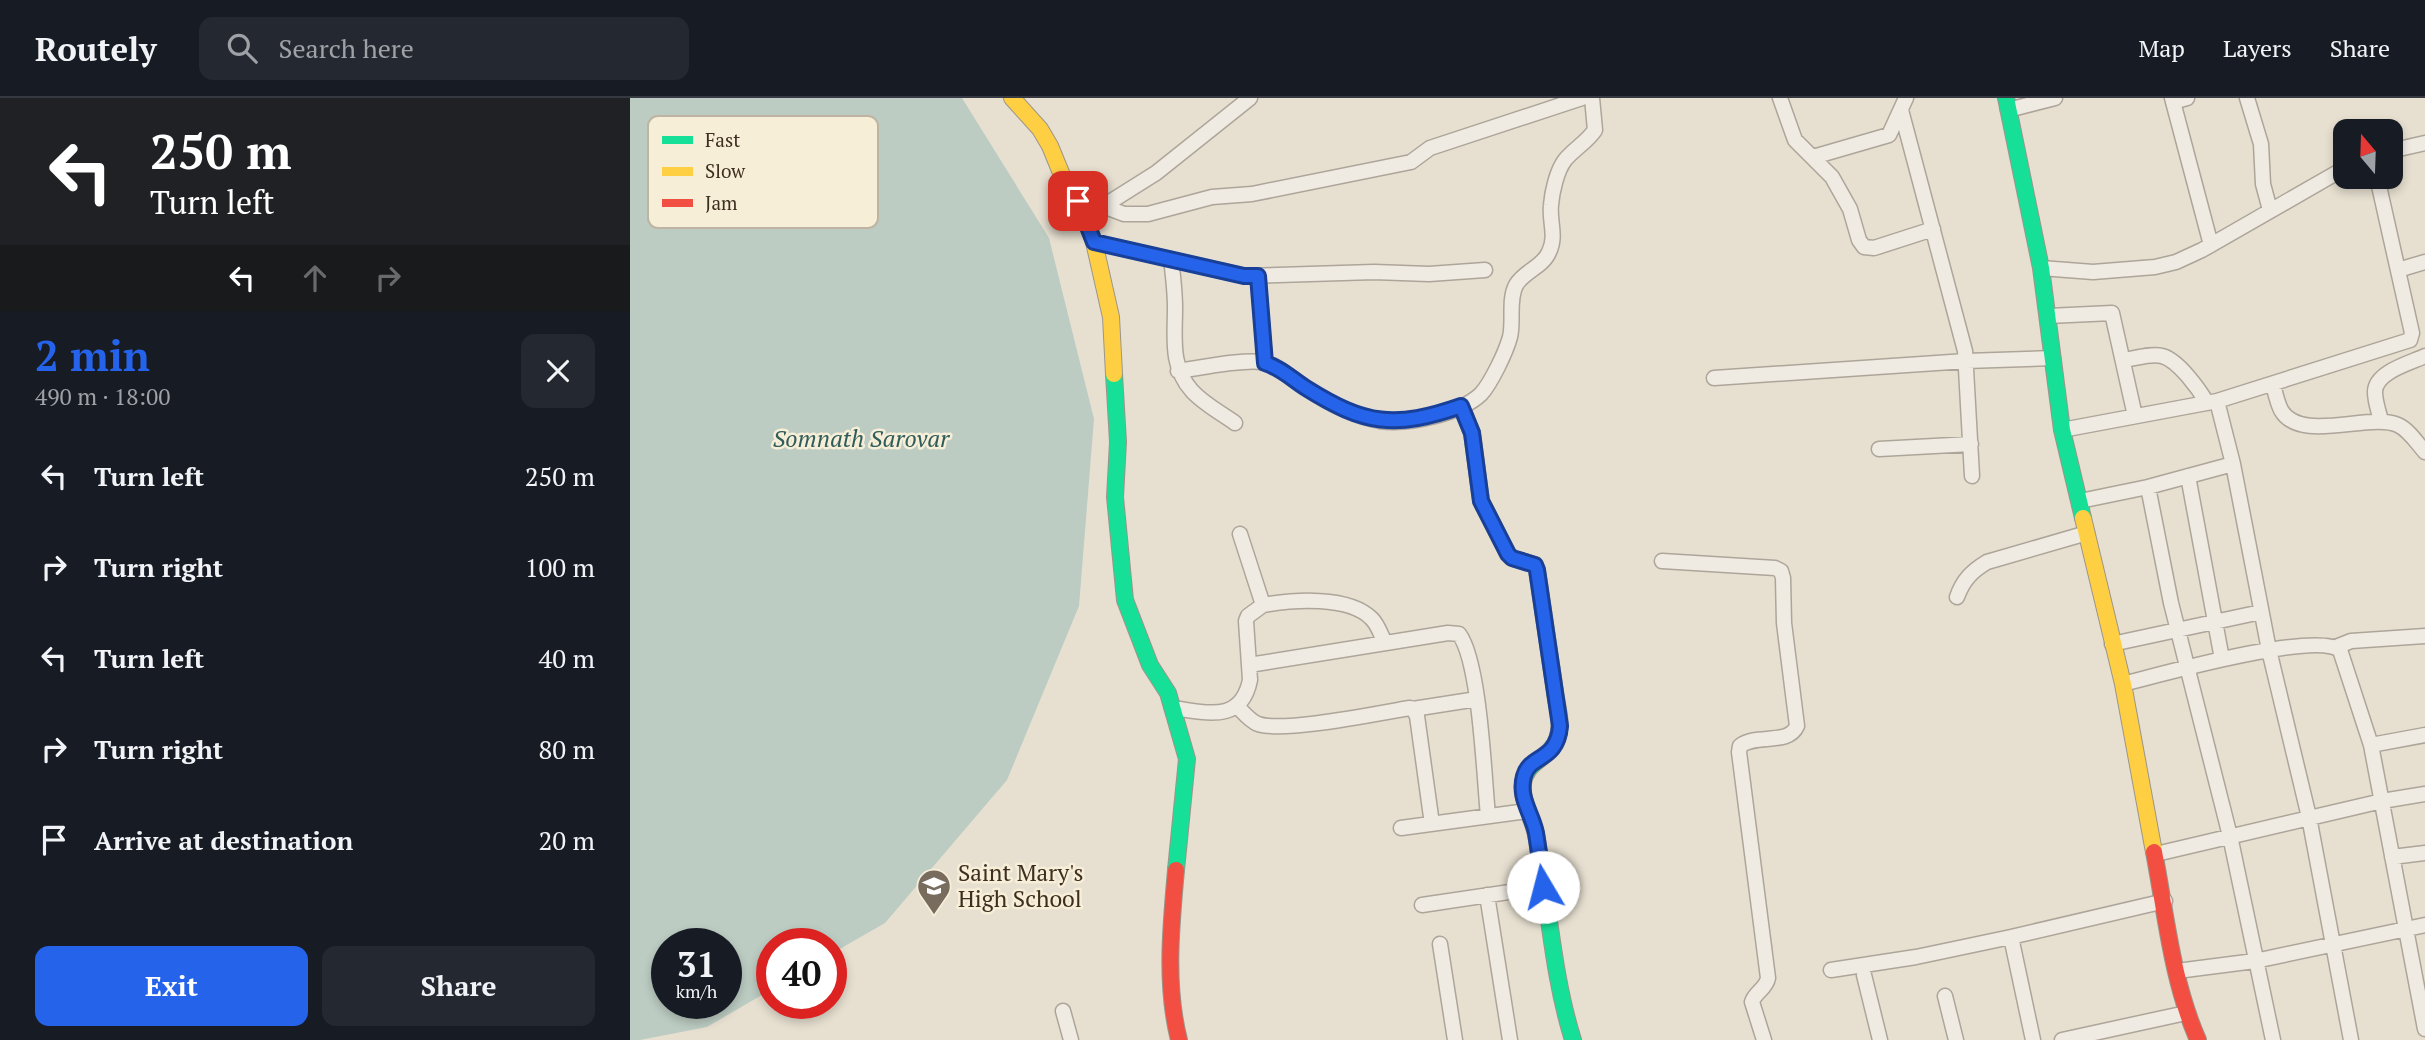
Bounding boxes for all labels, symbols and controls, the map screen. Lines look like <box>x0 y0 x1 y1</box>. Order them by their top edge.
search box <box>199 17 689 80</box>
text: Routely <box>35 27 157 70</box>
icon: search <box>223 29 261 67</box>
text: Search here <box>279 31 414 65</box>
text: Map <box>2138 32 2185 64</box>
text: Layers <box>2223 32 2292 64</box>
text: Share <box>2330 32 2390 64</box>
legend <box>648 116 878 228</box>
text: 250 m <box>150 118 292 183</box>
north arrow <box>2333 119 2403 189</box>
map controls <box>2333 119 2403 189</box>
icon: left <box>35 126 126 217</box>
text: Fast <box>705 127 740 152</box>
text: Slow <box>705 158 746 183</box>
pin <box>1048 171 1108 231</box>
text: Turn left <box>150 181 274 223</box>
icon: arrive <box>1059 182 1097 220</box>
text: Jam <box>705 190 738 215</box>
icon: left <box>223 259 261 297</box>
icon: ahead <box>296 259 334 297</box>
icon: right <box>369 259 407 297</box>
text: 2 min <box>35 327 150 383</box>
button: close <box>521 334 595 408</box>
text: 490 m · 18:00 <box>35 381 170 412</box>
water label: Somnath Sarovar <box>773 422 951 454</box>
icon: left <box>35 457 73 495</box>
text: Turn left <box>94 459 204 493</box>
text: 250 m <box>525 459 595 493</box>
icon: right <box>35 548 73 586</box>
text: Turn right <box>94 550 223 584</box>
text: 100 m <box>525 550 595 584</box>
icon: left <box>35 639 73 677</box>
text: Turn left <box>94 641 204 675</box>
text: 40 m <box>539 641 595 675</box>
icon: right <box>35 730 73 768</box>
text: Turn right <box>94 732 223 766</box>
text: 80 m <box>539 732 595 766</box>
icon: arrive <box>35 821 73 859</box>
text: Arrive at destination <box>94 823 353 857</box>
text: 20 m <box>539 823 595 857</box>
position arrow <box>1506 850 1580 924</box>
place label: Saint Mary's High School <box>958 857 1083 914</box>
school or university icon: Saint Mary's High School <box>915 867 953 916</box>
speed limit sign: 40 <box>756 928 847 1019</box>
text: 31 <box>677 941 716 987</box>
button: Exit <box>35 946 308 1026</box>
button: Share <box>322 946 595 1026</box>
text: km/h <box>676 979 717 1003</box>

